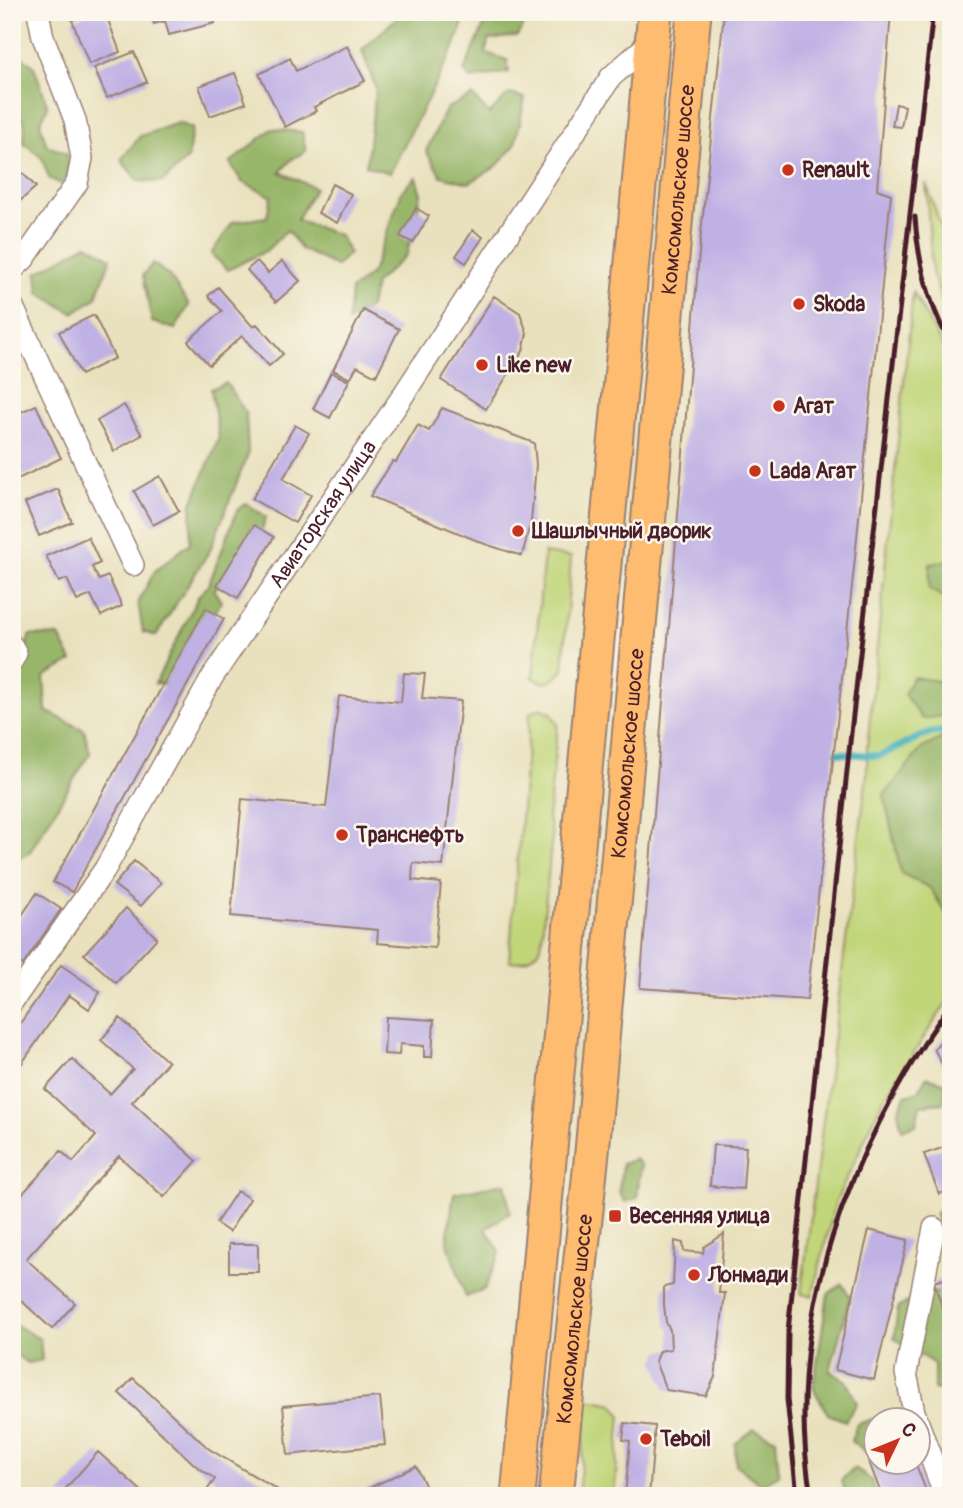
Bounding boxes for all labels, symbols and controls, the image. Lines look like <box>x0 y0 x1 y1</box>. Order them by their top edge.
street label: Комсомольское шоссе <box>655 83 701 296</box>
place label: Renault <box>802 157 870 184</box>
marker: Renault <box>780 162 796 178</box>
place label: Skoda <box>813 291 866 318</box>
marker: Skoda <box>791 296 807 312</box>
place label: Like new <box>496 352 572 379</box>
marker: Like new <box>474 357 490 373</box>
place label: Агат <box>793 393 835 420</box>
marker: Агат <box>771 398 787 414</box>
street label: Авиаторская улица <box>263 435 382 593</box>
place label: Lada Агат <box>769 458 857 485</box>
marker: Lada Агат <box>747 463 763 479</box>
place label: Шашлычный дворик <box>531 518 712 545</box>
marker: Шашлычный дворик <box>510 523 526 539</box>
street label: Комсомольское шоссе <box>605 647 651 860</box>
place label: Транснефть <box>355 822 464 849</box>
marker: Транснефть <box>334 827 350 843</box>
place label: Весенняя улица <box>629 1203 770 1230</box>
marker: Весенняя улица <box>607 1208 623 1224</box>
street label: Комсомольское шоссе <box>550 1212 599 1425</box>
place label: Лонмади <box>707 1262 789 1289</box>
marker: Лонмади <box>686 1267 702 1283</box>
north arrow <box>862 1406 932 1476</box>
text: С <box>896 1418 922 1443</box>
place label: Teboil <box>659 1426 711 1453</box>
marker: Teboil <box>638 1431 654 1447</box>

